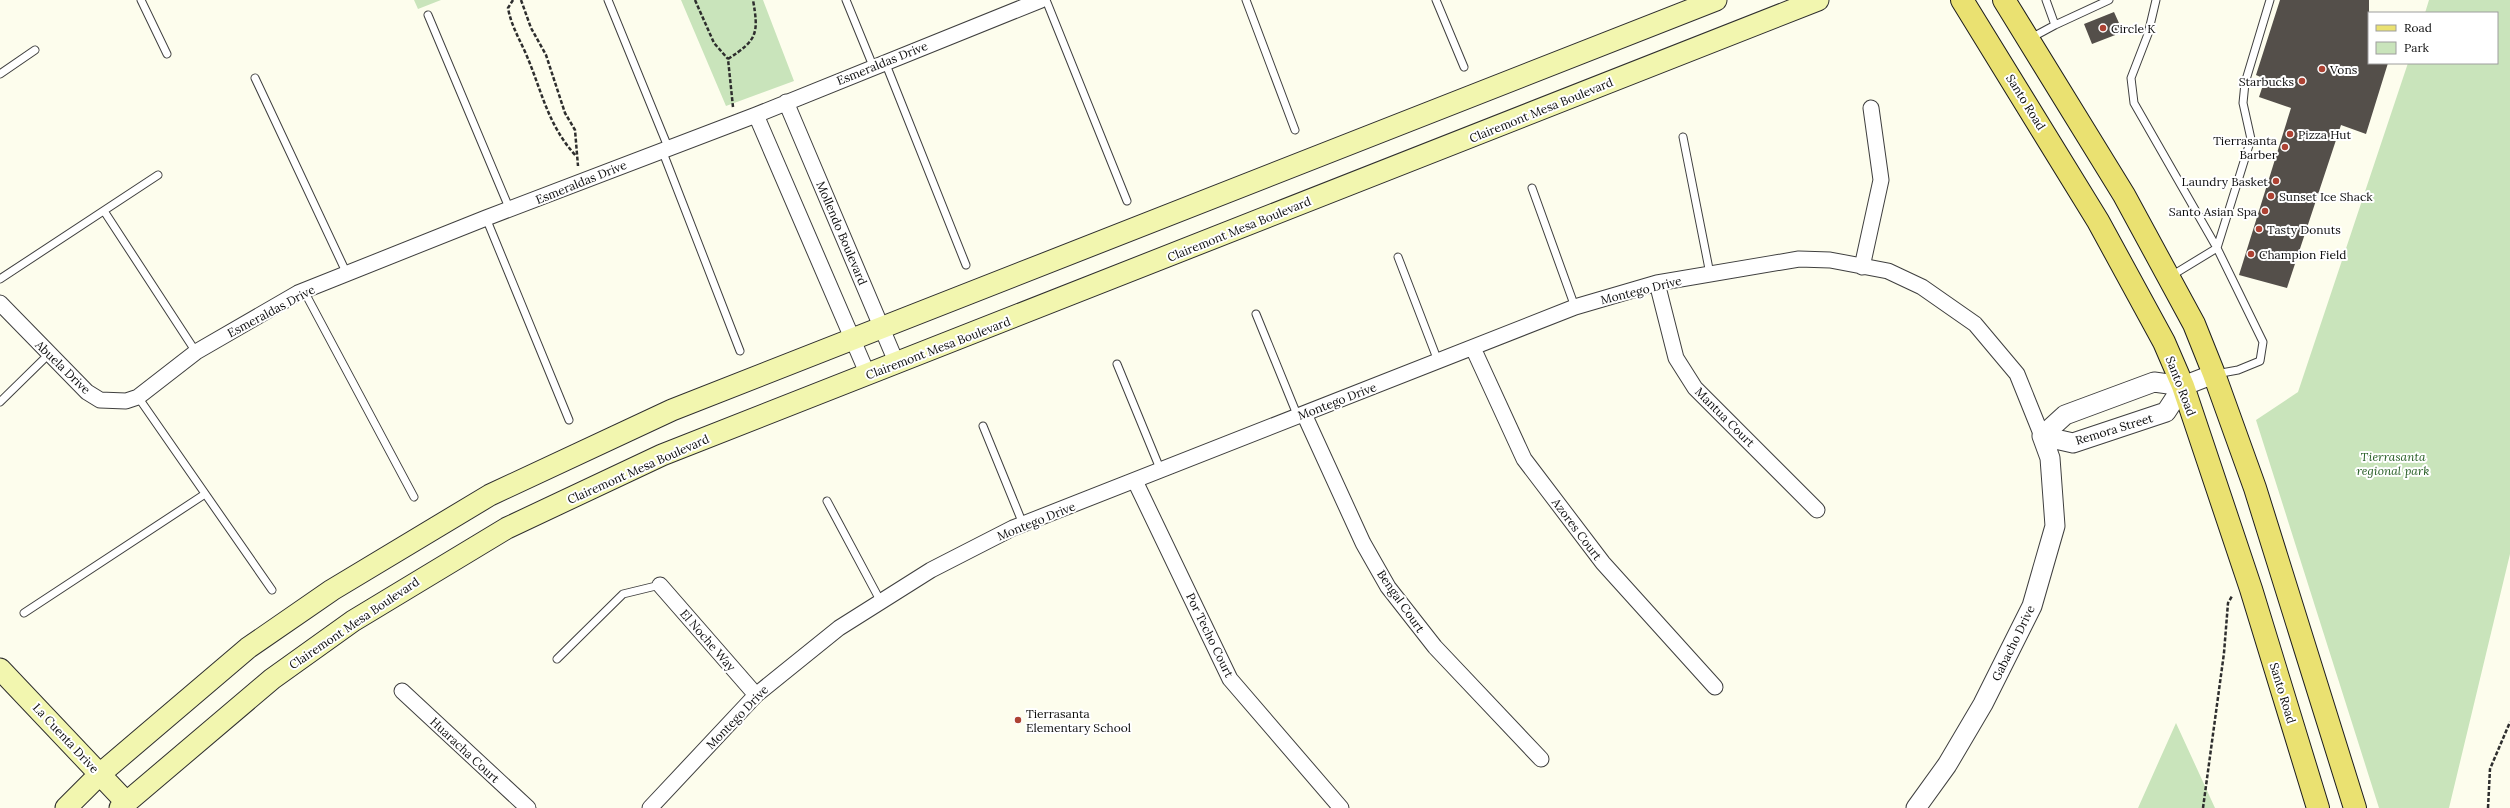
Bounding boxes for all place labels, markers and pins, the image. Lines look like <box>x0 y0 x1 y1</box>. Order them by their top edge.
place label: Circle K <box>2111 21 2156 36</box>
marker: Circle K <box>2098 23 2108 33</box>
place label: Vons <box>2329 62 2358 77</box>
marker: Vons <box>2317 64 2327 74</box>
place label: Starbucks <box>2239 74 2294 89</box>
marker: Starbucks <box>2297 76 2307 86</box>
place label: Pizza Hut <box>2298 127 2351 142</box>
marker: Pizza Hut <box>2285 129 2295 139</box>
place label: Tierrasanta Barber <box>2213 133 2278 162</box>
marker: Tierrasanta Barber <box>2280 142 2290 152</box>
place label: Laundry Basket <box>2182 174 2268 189</box>
marker: Laundry Basket <box>2271 176 2281 186</box>
place label: Sunset Ice Shack <box>2279 189 2373 204</box>
marker: Sunset Ice Shack <box>2266 191 2276 201</box>
place label: Santo Asian Spa <box>2169 204 2257 219</box>
marker: Santo Asian Spa <box>2260 206 2270 216</box>
place label: Tasty Donuts <box>2267 222 2341 237</box>
marker: Tasty Donuts <box>2254 224 2264 234</box>
place label: Champion Field <box>2259 247 2346 262</box>
marker: Champion Field <box>2246 249 2256 259</box>
place label: Tierrasanta Elementary School <box>1026 706 1131 735</box>
marker: Tierrasanta Elementary School <box>1013 715 1023 725</box>

